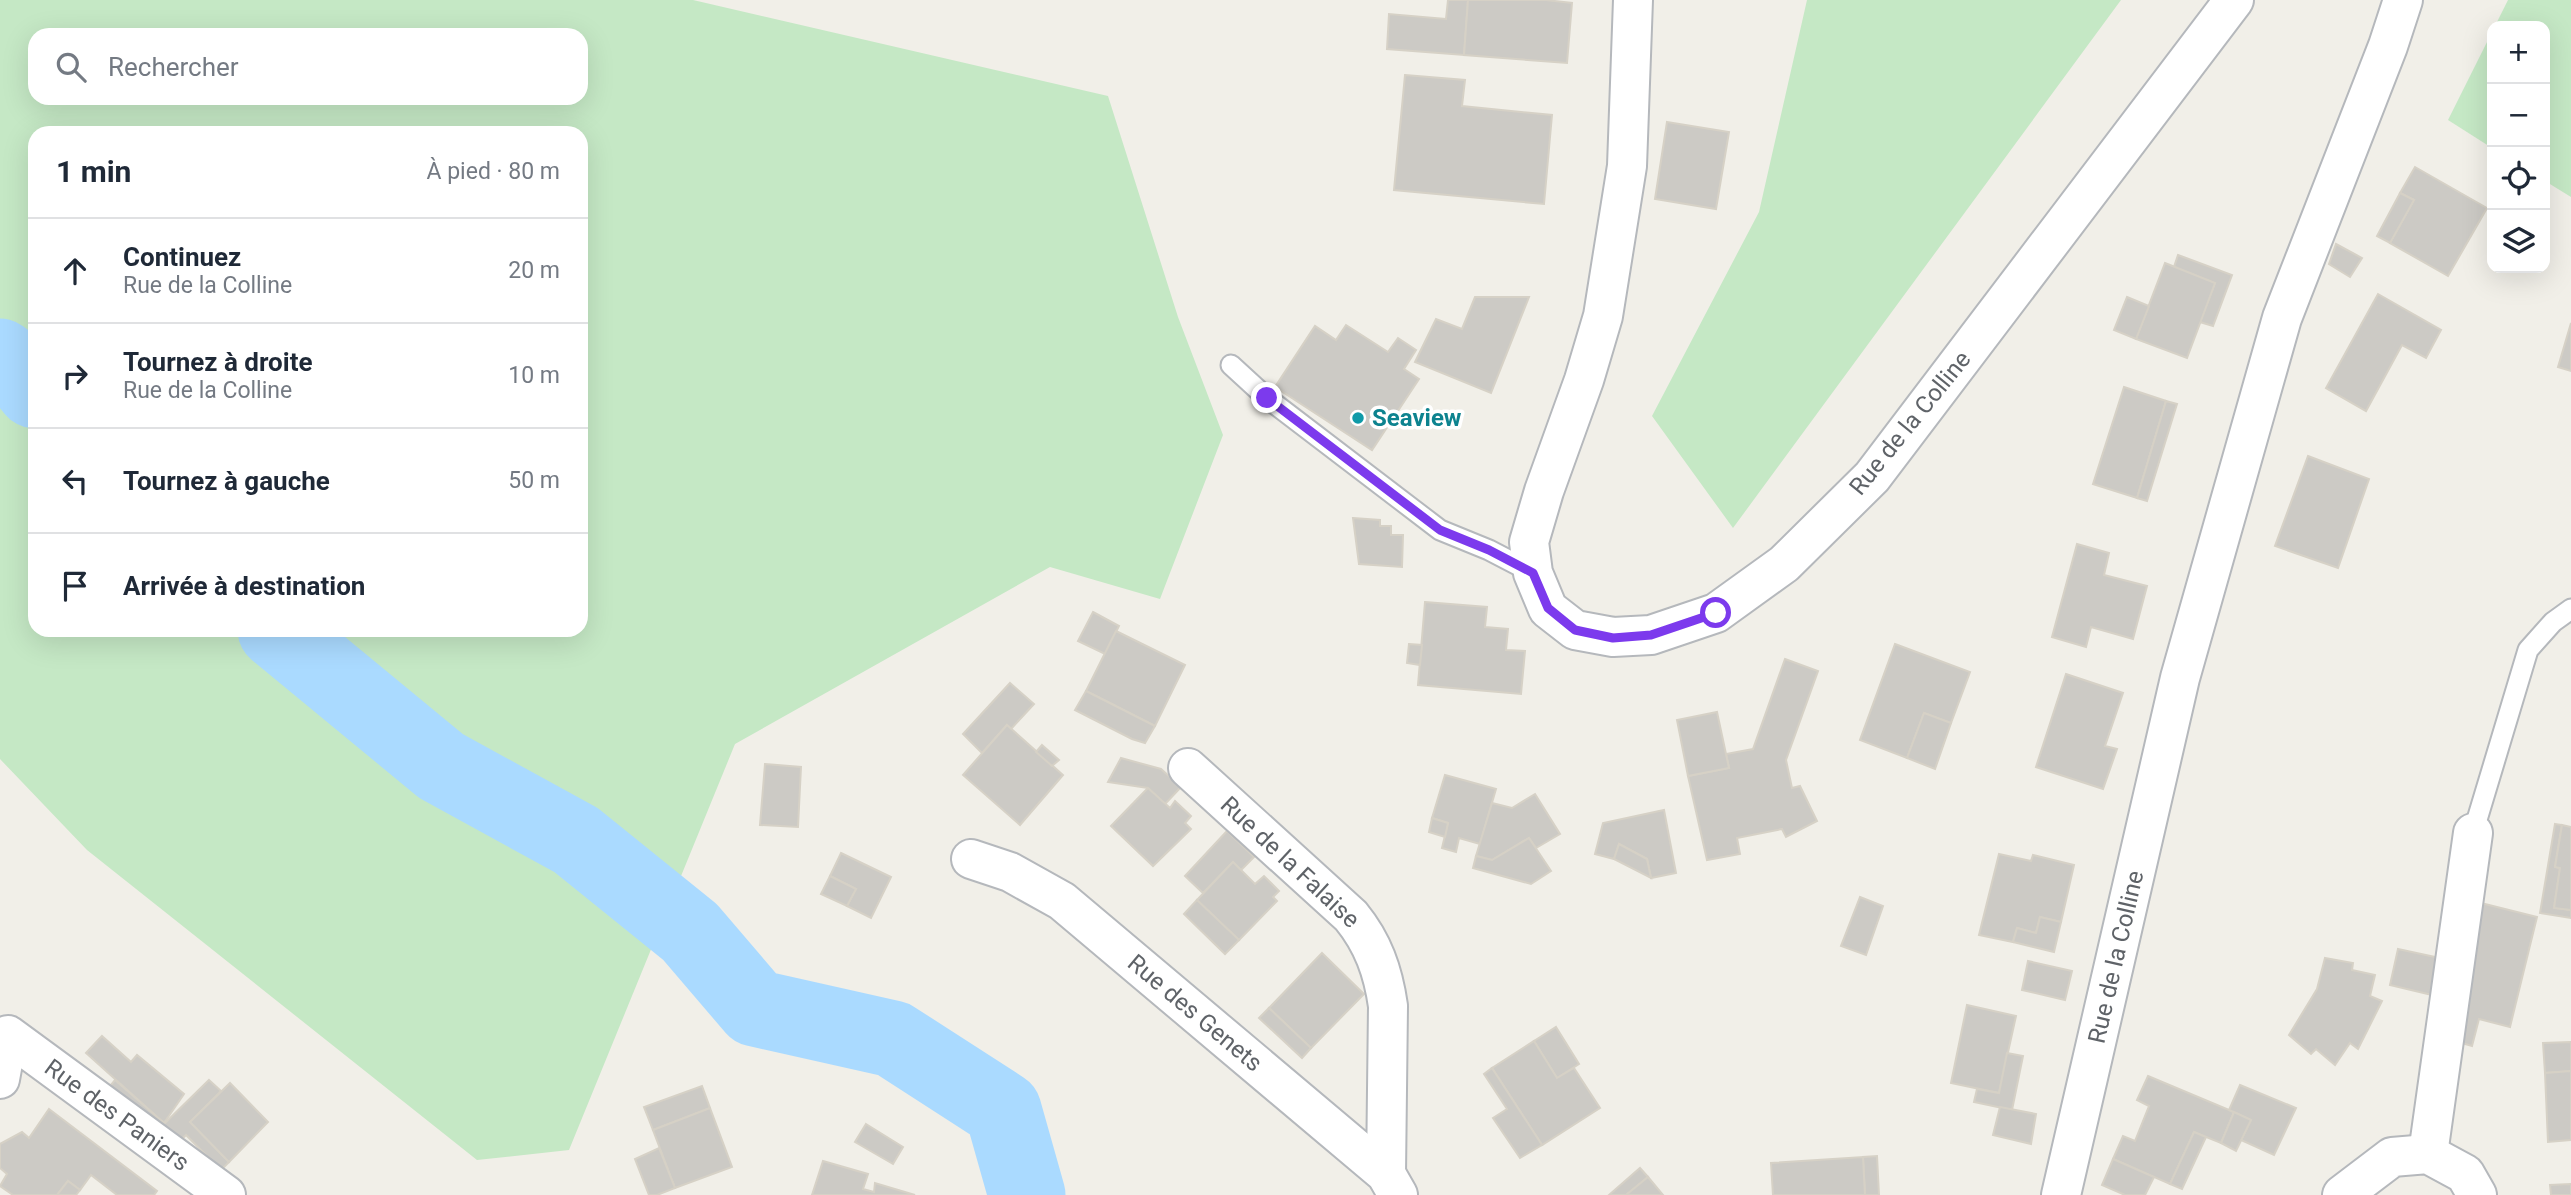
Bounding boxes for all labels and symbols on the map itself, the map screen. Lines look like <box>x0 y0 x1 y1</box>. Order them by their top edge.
street label: Rue de la Colline <box>1844 346 1976 500</box>
route end <box>1251 382 1282 413</box>
place label: Seaview <box>1372 404 1462 432</box>
marker: Seaview <box>1350 410 1366 426</box>
route start <box>1700 597 1731 628</box>
street label: Rue de la Falaise <box>1215 791 1365 933</box>
street label: Rue de la Colline <box>2082 868 2150 1046</box>
street label: Rue des Genets <box>1122 949 1268 1077</box>
street label: Rue des Paniers <box>39 1053 195 1177</box>

